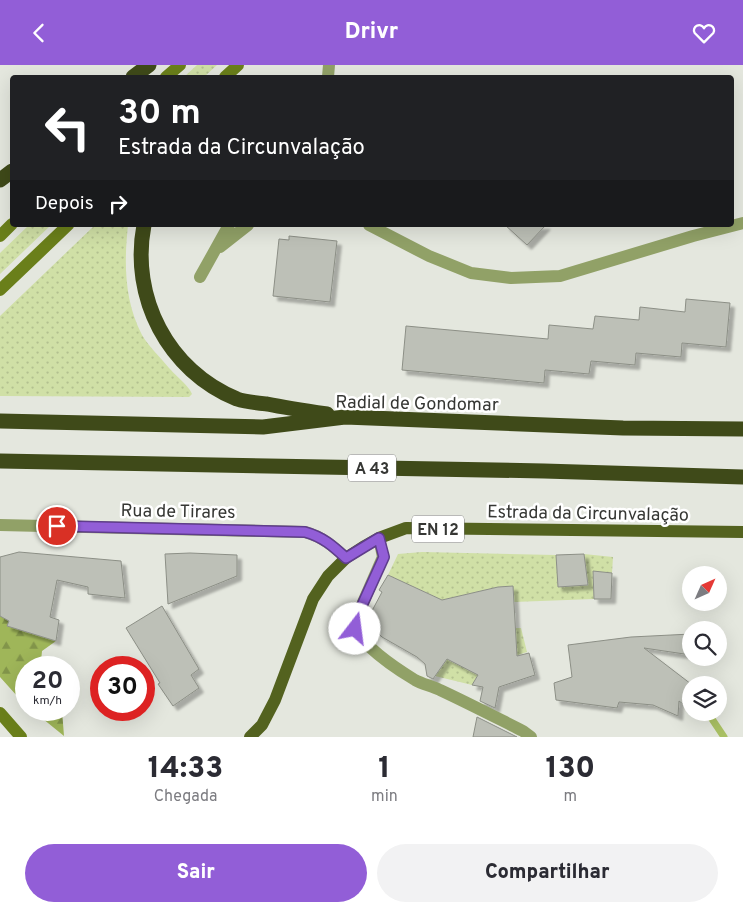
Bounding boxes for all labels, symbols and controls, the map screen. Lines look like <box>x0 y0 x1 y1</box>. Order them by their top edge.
icon: back <box>25 19 53 47</box>
text: Drivr <box>345 19 398 46</box>
icon: heart <box>690 19 718 47</box>
text: 30 m <box>118 92 201 136</box>
icon: left <box>35 95 100 160</box>
text: Estrada da Circunvalação <box>118 135 365 162</box>
icon: right <box>104 190 132 218</box>
text: Depois <box>35 192 94 216</box>
street label: Radial de Gondomar <box>335 392 499 417</box>
road number: A 43 <box>348 454 396 481</box>
street label: Rua de Tirares <box>120 500 236 525</box>
street label: Estrada da Circunvalação <box>487 501 689 528</box>
pin <box>36 505 78 547</box>
icon: arrive <box>43 512 71 540</box>
road number: EN 12 <box>412 515 464 543</box>
north arrow <box>682 566 728 611</box>
map controls <box>682 566 727 721</box>
position arrow <box>328 602 380 654</box>
button: search <box>682 621 727 666</box>
speed limit sign: 30 <box>90 656 155 721</box>
text: 20 <box>32 666 63 698</box>
button: layers <box>682 676 727 721</box>
text: km/h <box>33 693 62 709</box>
text: 14:33 <box>148 751 223 788</box>
text: 1 <box>378 751 391 788</box>
text: 130 <box>546 751 595 788</box>
text: Chegada <box>154 787 217 807</box>
text: min <box>371 787 398 807</box>
text: m <box>564 787 577 807</box>
button: Sair <box>25 844 367 902</box>
button: Compartilhar <box>377 844 718 902</box>

